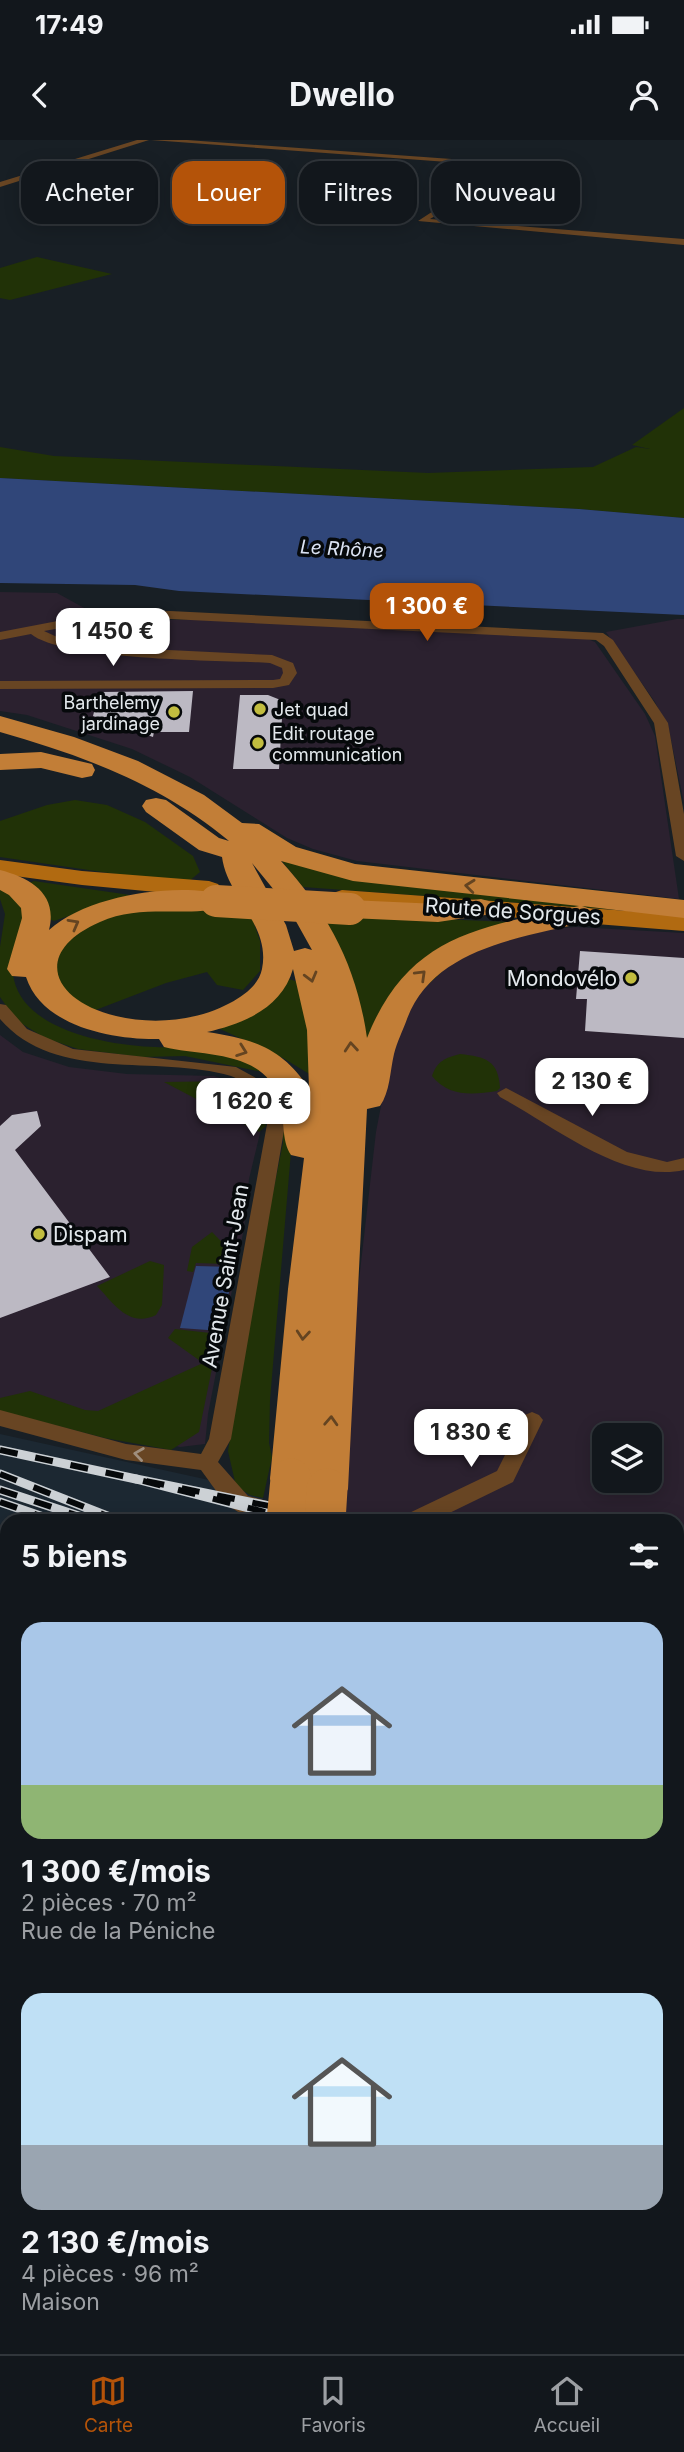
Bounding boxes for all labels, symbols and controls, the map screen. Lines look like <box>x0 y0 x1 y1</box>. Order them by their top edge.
text: 17:49 <box>35 9 104 40</box>
text: Dwello <box>289 75 395 114</box>
icon: back <box>21 76 59 114</box>
icon: person <box>625 76 663 114</box>
chip: Acheter <box>21 161 158 224</box>
chip: Louer <box>172 161 285 224</box>
chip: Filtres <box>299 161 417 224</box>
chip: Nouveau <box>431 161 580 224</box>
water label: Le Rhône <box>299 535 385 563</box>
pin: 1 300 € <box>362 584 492 643</box>
text: 1 300 € <box>386 592 468 620</box>
pin: 1 450 € <box>48 608 178 668</box>
text: 1 450 € <box>72 617 154 645</box>
place label: Barthelemy jardinage <box>64 692 160 734</box>
place label: Jet quad <box>274 699 349 720</box>
marker: Jet quad <box>252 701 268 717</box>
marker: Barthelemy jardinage <box>166 704 182 720</box>
place label: Edit routage communication <box>272 723 403 765</box>
marker: Edit routage communication <box>250 735 266 751</box>
one-way arrow <box>464 879 476 894</box>
street label: Route de Sorgues <box>424 892 602 930</box>
one-way arrow <box>67 919 80 932</box>
place label: Mondovélo <box>507 966 617 991</box>
one-way arrow <box>413 970 426 983</box>
marker: Mondovélo <box>623 970 639 986</box>
one-way arrow <box>303 971 317 983</box>
one-way arrow <box>344 1041 359 1052</box>
one-way arrow <box>235 1042 247 1056</box>
pin: 2 130 € <box>527 1058 657 1118</box>
text: 2 130 € <box>551 1067 633 1095</box>
pin: 1 620 € <box>188 1079 318 1138</box>
text: 1 620 € <box>212 1087 294 1115</box>
street label: Avenue Saint-Jean <box>197 1182 253 1370</box>
place label: Dispam <box>53 1222 128 1247</box>
marker: Dispam <box>31 1226 47 1242</box>
one-way arrow <box>296 1329 311 1340</box>
pin: 1 830 € <box>406 1410 536 1469</box>
one-way arrow <box>323 1415 338 1426</box>
text: 1 830 € <box>430 1418 512 1446</box>
map controls <box>592 1423 662 1493</box>
button: layers <box>592 1423 662 1493</box>
one-way arrow <box>133 1446 145 1461</box>
icon: filters <box>625 1537 663 1575</box>
text: 5 biens <box>21 1538 128 1574</box>
icon: home <box>279 1668 405 1794</box>
text: 1 300 €/mois <box>21 1853 211 1889</box>
text: 2 pièces · 70 m² <box>21 1889 197 1917</box>
text: Rue de la Péniche <box>21 1917 215 1945</box>
icon: home <box>279 2039 405 2165</box>
text: 2 130 €/mois <box>21 2224 210 2260</box>
text: 4 pièces · 96 m² <box>21 2260 199 2288</box>
text: Maison <box>21 2288 100 2316</box>
tab: Carte <box>84 2372 133 2437</box>
tab: Favoris <box>301 2372 366 2437</box>
tab: Accueil <box>534 2372 600 2437</box>

